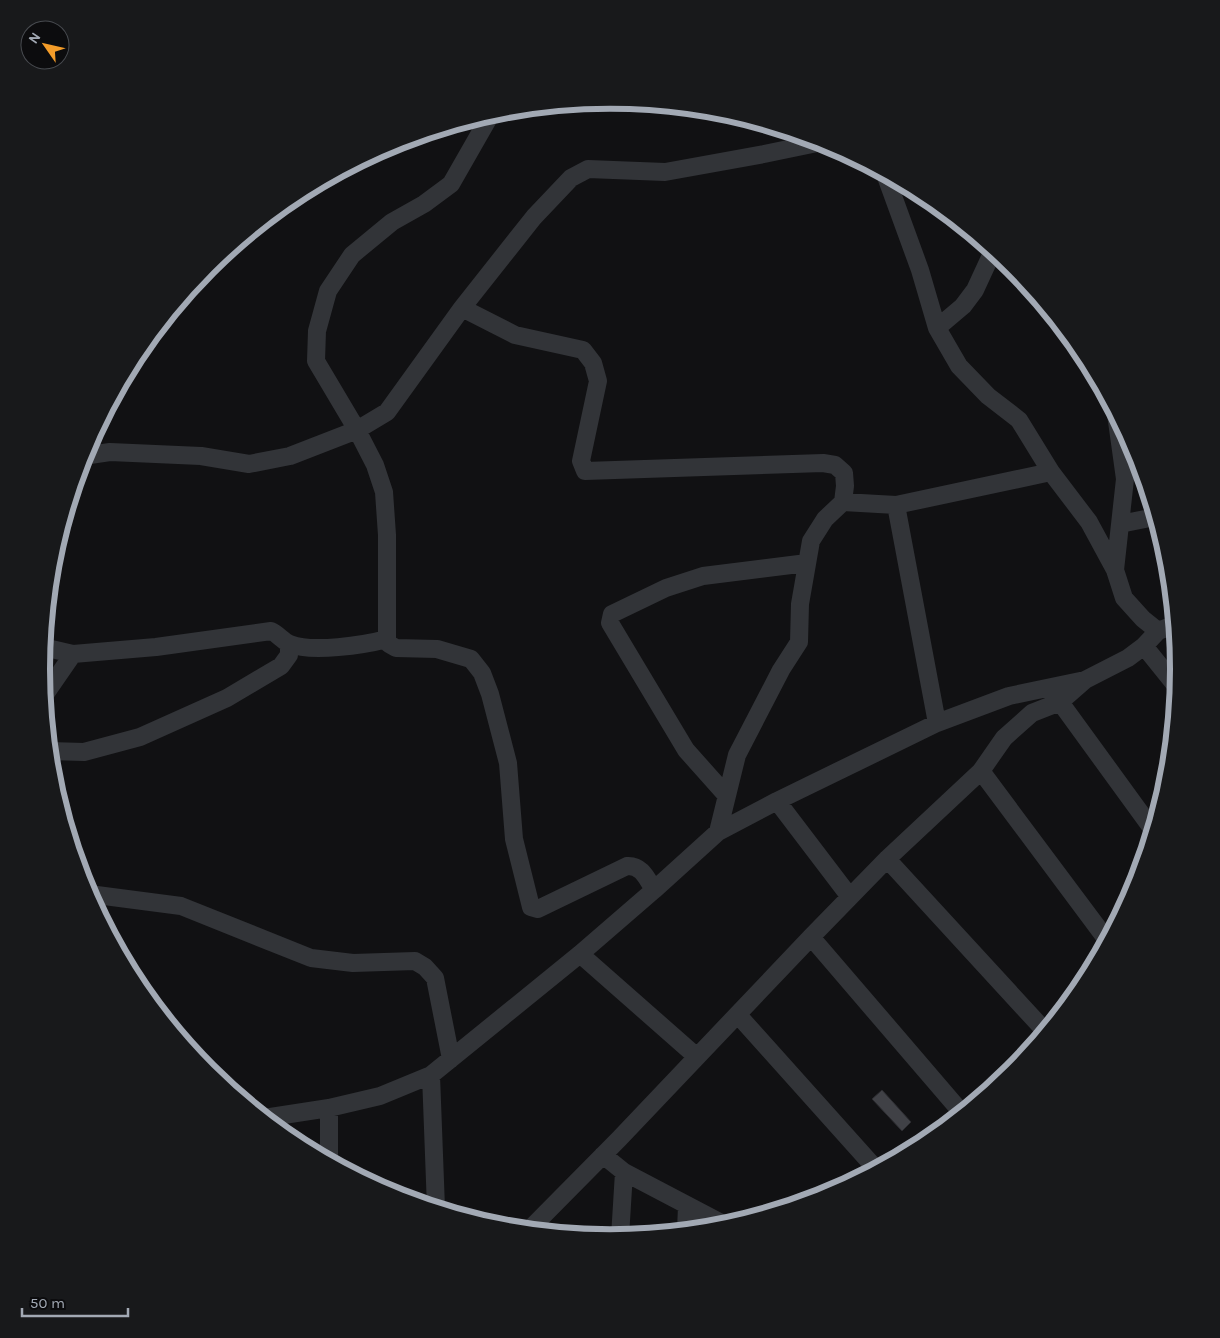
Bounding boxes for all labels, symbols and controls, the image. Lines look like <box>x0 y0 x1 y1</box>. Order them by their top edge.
north arrow <box>20 20 70 70</box>
text: N <box>25 29 44 47</box>
scale bar <box>22 1286 129 1318</box>
text: 50 m <box>30 1294 65 1312</box>

